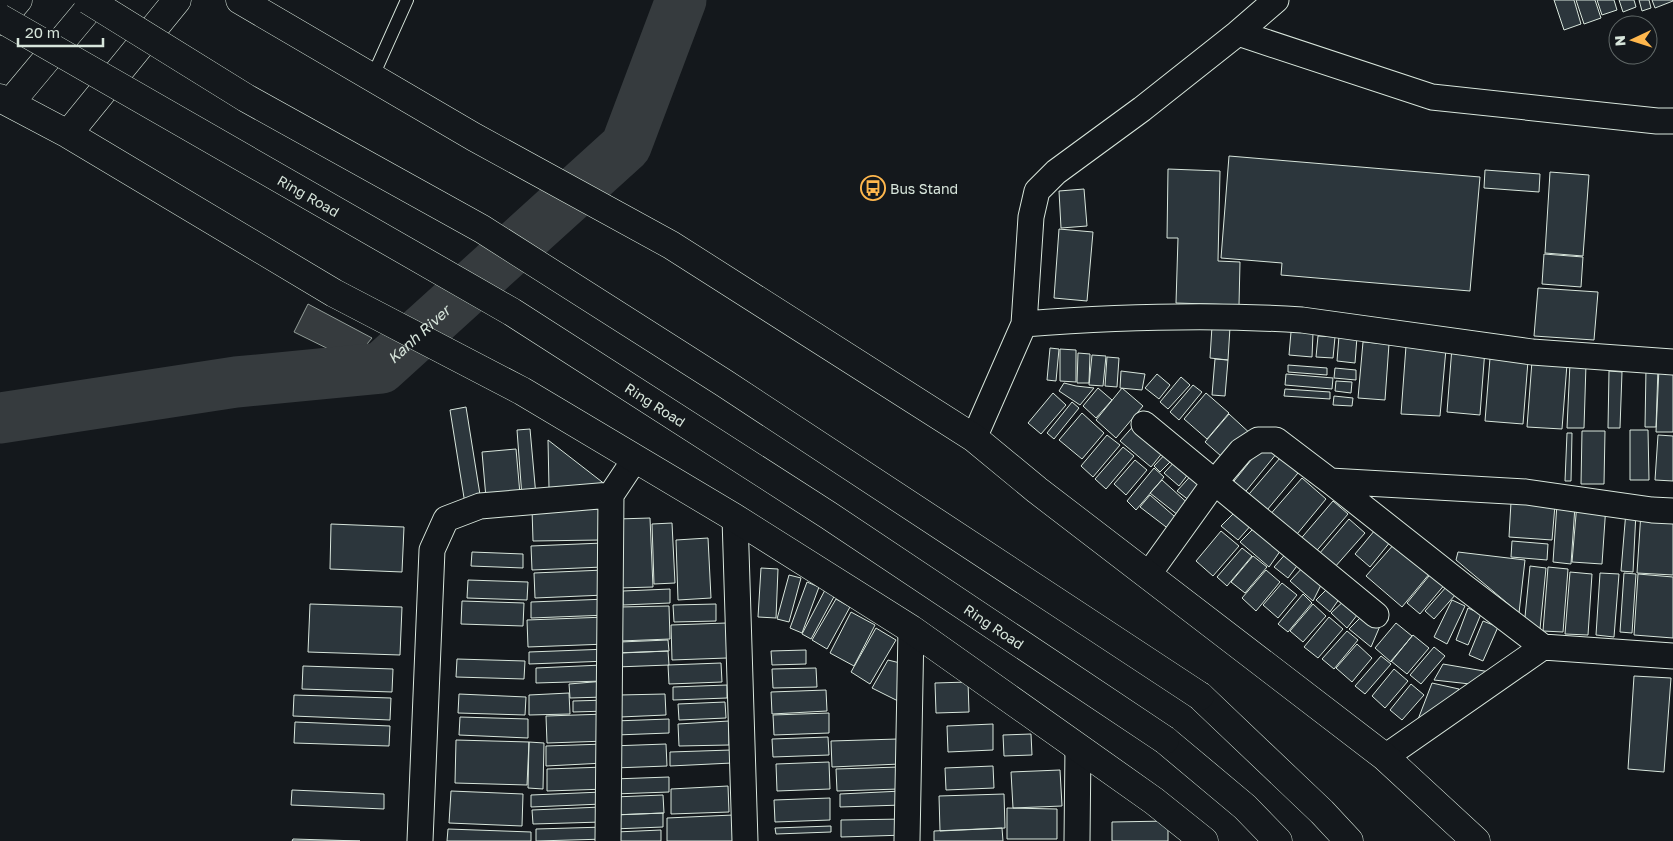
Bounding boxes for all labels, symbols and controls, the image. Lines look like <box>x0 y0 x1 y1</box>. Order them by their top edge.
scale bar <box>18 15 102 47</box>
north arrow <box>1608 15 1658 65</box>
text: 20 m <box>25 23 60 41</box>
text: N <box>1611 35 1628 47</box>
street label: Ring Road <box>275 171 343 220</box>
bus stop icon: Bus Stand <box>860 175 886 201</box>
place label: Bus Stand <box>890 180 958 197</box>
water label: Kanh River <box>384 300 455 367</box>
street label: Ring Road <box>622 379 689 430</box>
street label: Ring Road <box>961 600 1027 652</box>

